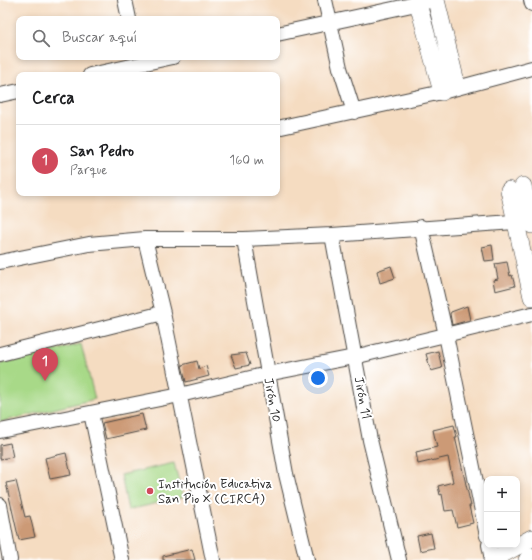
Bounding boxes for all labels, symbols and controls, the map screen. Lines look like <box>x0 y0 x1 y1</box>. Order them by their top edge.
search box <box>16 16 280 60</box>
icon: search <box>30 27 52 49</box>
text: Buscar aquí <box>62 28 137 48</box>
text: Cerca <box>32 87 75 109</box>
text: San Pedro <box>70 142 134 162</box>
text: 1 <box>42 152 48 169</box>
text: 160 m <box>229 152 264 169</box>
text: Parque <box>70 162 107 179</box>
pin: 1 <box>32 348 58 381</box>
your location <box>308 368 328 388</box>
street label: Jirón 11 <box>350 375 374 421</box>
street label: Jirón 10 <box>259 376 285 424</box>
place label: Institución Educativa San Pio X (CIRCA) <box>158 476 272 508</box>
map controls <box>484 476 520 548</box>
button: + <box>484 476 520 512</box>
marker: Institución Educativa San Pio X (CIRCA) <box>145 486 155 496</box>
button: − <box>484 512 520 548</box>

